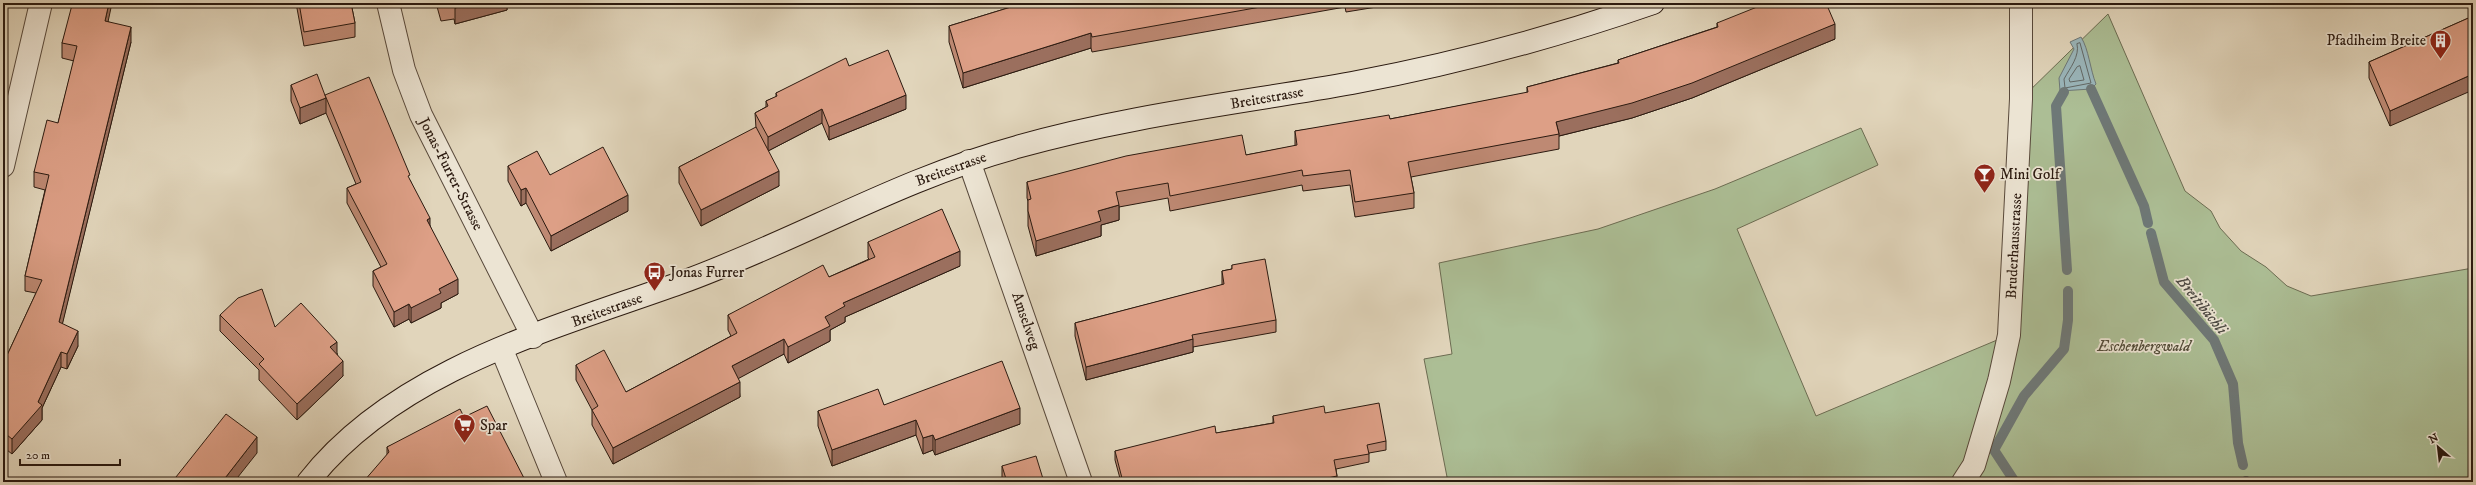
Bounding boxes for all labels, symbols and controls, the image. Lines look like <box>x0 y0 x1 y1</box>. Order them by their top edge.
building icon: Pfadiheim Breite <box>2428 27 2454 60</box>
place label: Pfadiheim Breite <box>2326 31 2426 50</box>
street label: Breitestrasse <box>1229 82 1305 114</box>
street label: Jonas-Furrer-Strasse <box>413 113 488 234</box>
street label: Breitestrasse <box>913 147 989 191</box>
bar icon: Mini Golf <box>1972 161 1998 194</box>
place label: Mini Golf <box>2000 165 2062 184</box>
street label: Bruderhausstrasse <box>2002 193 2026 299</box>
bus stop icon: Jonas Furrer <box>641 259 667 292</box>
place label: Jonas Furrer <box>668 263 745 282</box>
water label: Breitibächli <box>2172 271 2232 339</box>
street label: Breitestrasse <box>569 288 645 332</box>
street label: Amselweg <box>1007 290 1045 353</box>
park label: Eschenbergwald <box>2097 337 2193 356</box>
supermarket icon: Spar <box>452 412 478 445</box>
place label: Spar <box>480 416 508 435</box>
north arrow <box>2418 427 2458 467</box>
text: N <box>2427 431 2441 447</box>
scale bar <box>20 441 120 467</box>
text: 20 m <box>26 448 50 463</box>

